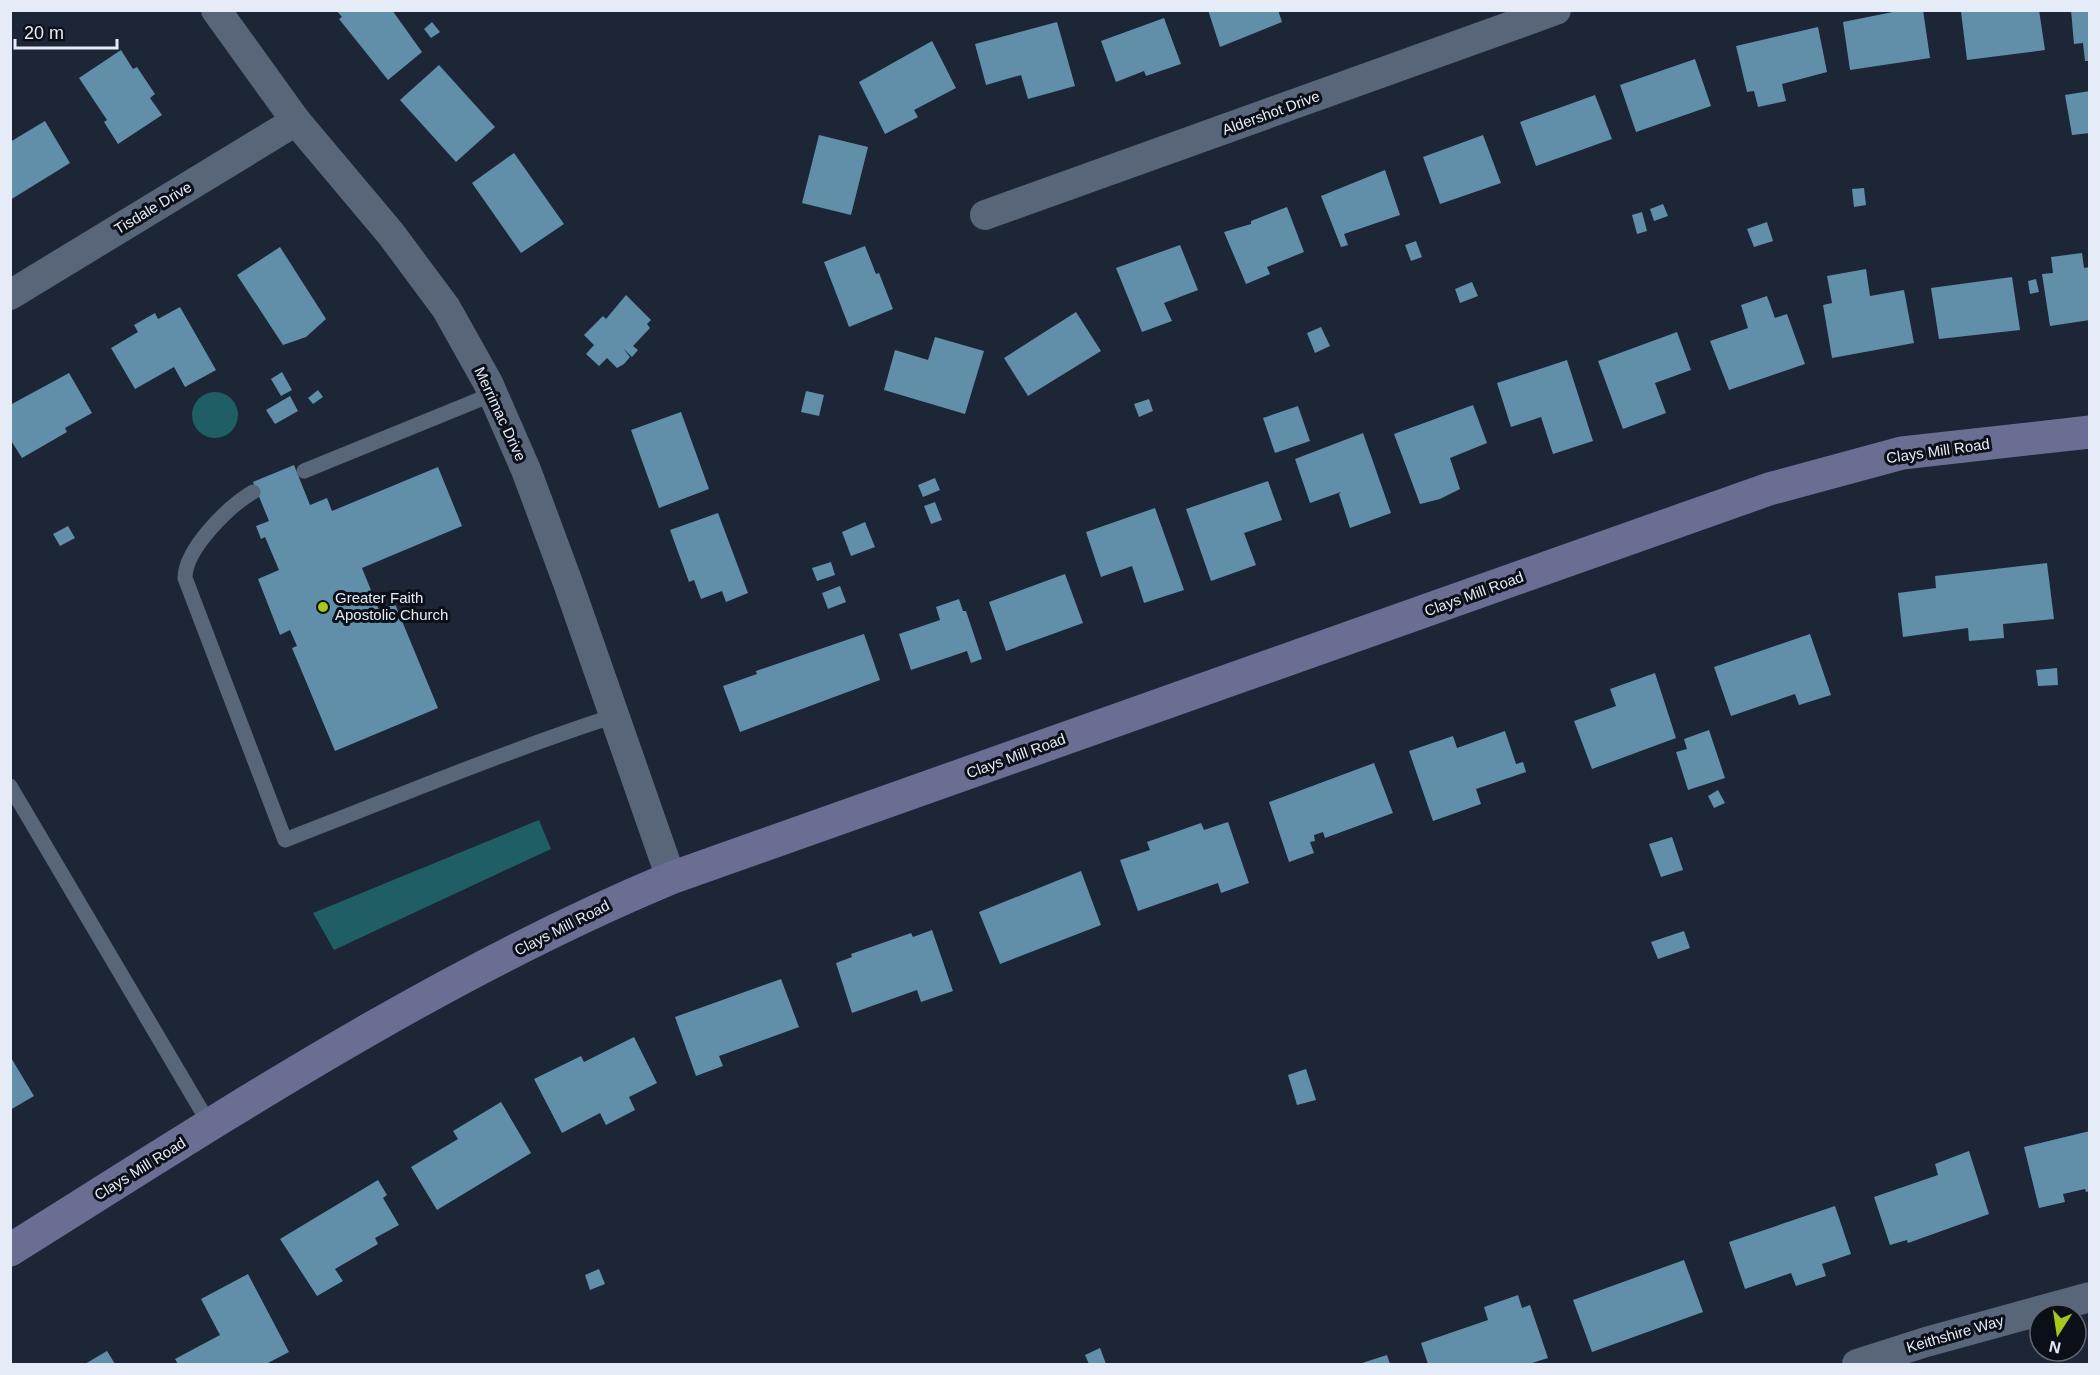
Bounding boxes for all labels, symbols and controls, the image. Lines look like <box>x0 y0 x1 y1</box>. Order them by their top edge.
scale bar <box>15 12 117 50</box>
text: 20 m <box>24 23 64 43</box>
street label: Aldershot Drive <box>1220 87 1322 138</box>
street label: Tisdale Drive <box>111 178 194 237</box>
street label: Merrimac Drive <box>471 364 530 463</box>
street label: Clays Mill Road <box>1885 435 1991 466</box>
street label: Clays Mill Road <box>1422 568 1526 619</box>
place label: Greater Faith Apostolic Church <box>335 589 448 623</box>
marker: Greater Faith Apostolic Church <box>316 600 330 614</box>
street label: Clays Mill Road <box>964 730 1068 781</box>
street label: Clays Mill Road <box>511 896 612 959</box>
street label: Clays Mill Road <box>91 1134 188 1203</box>
north arrow <box>2028 1303 2088 1363</box>
street label: Keithshire Way <box>1904 1311 2006 1356</box>
text: N <box>2048 1338 2062 1357</box>

